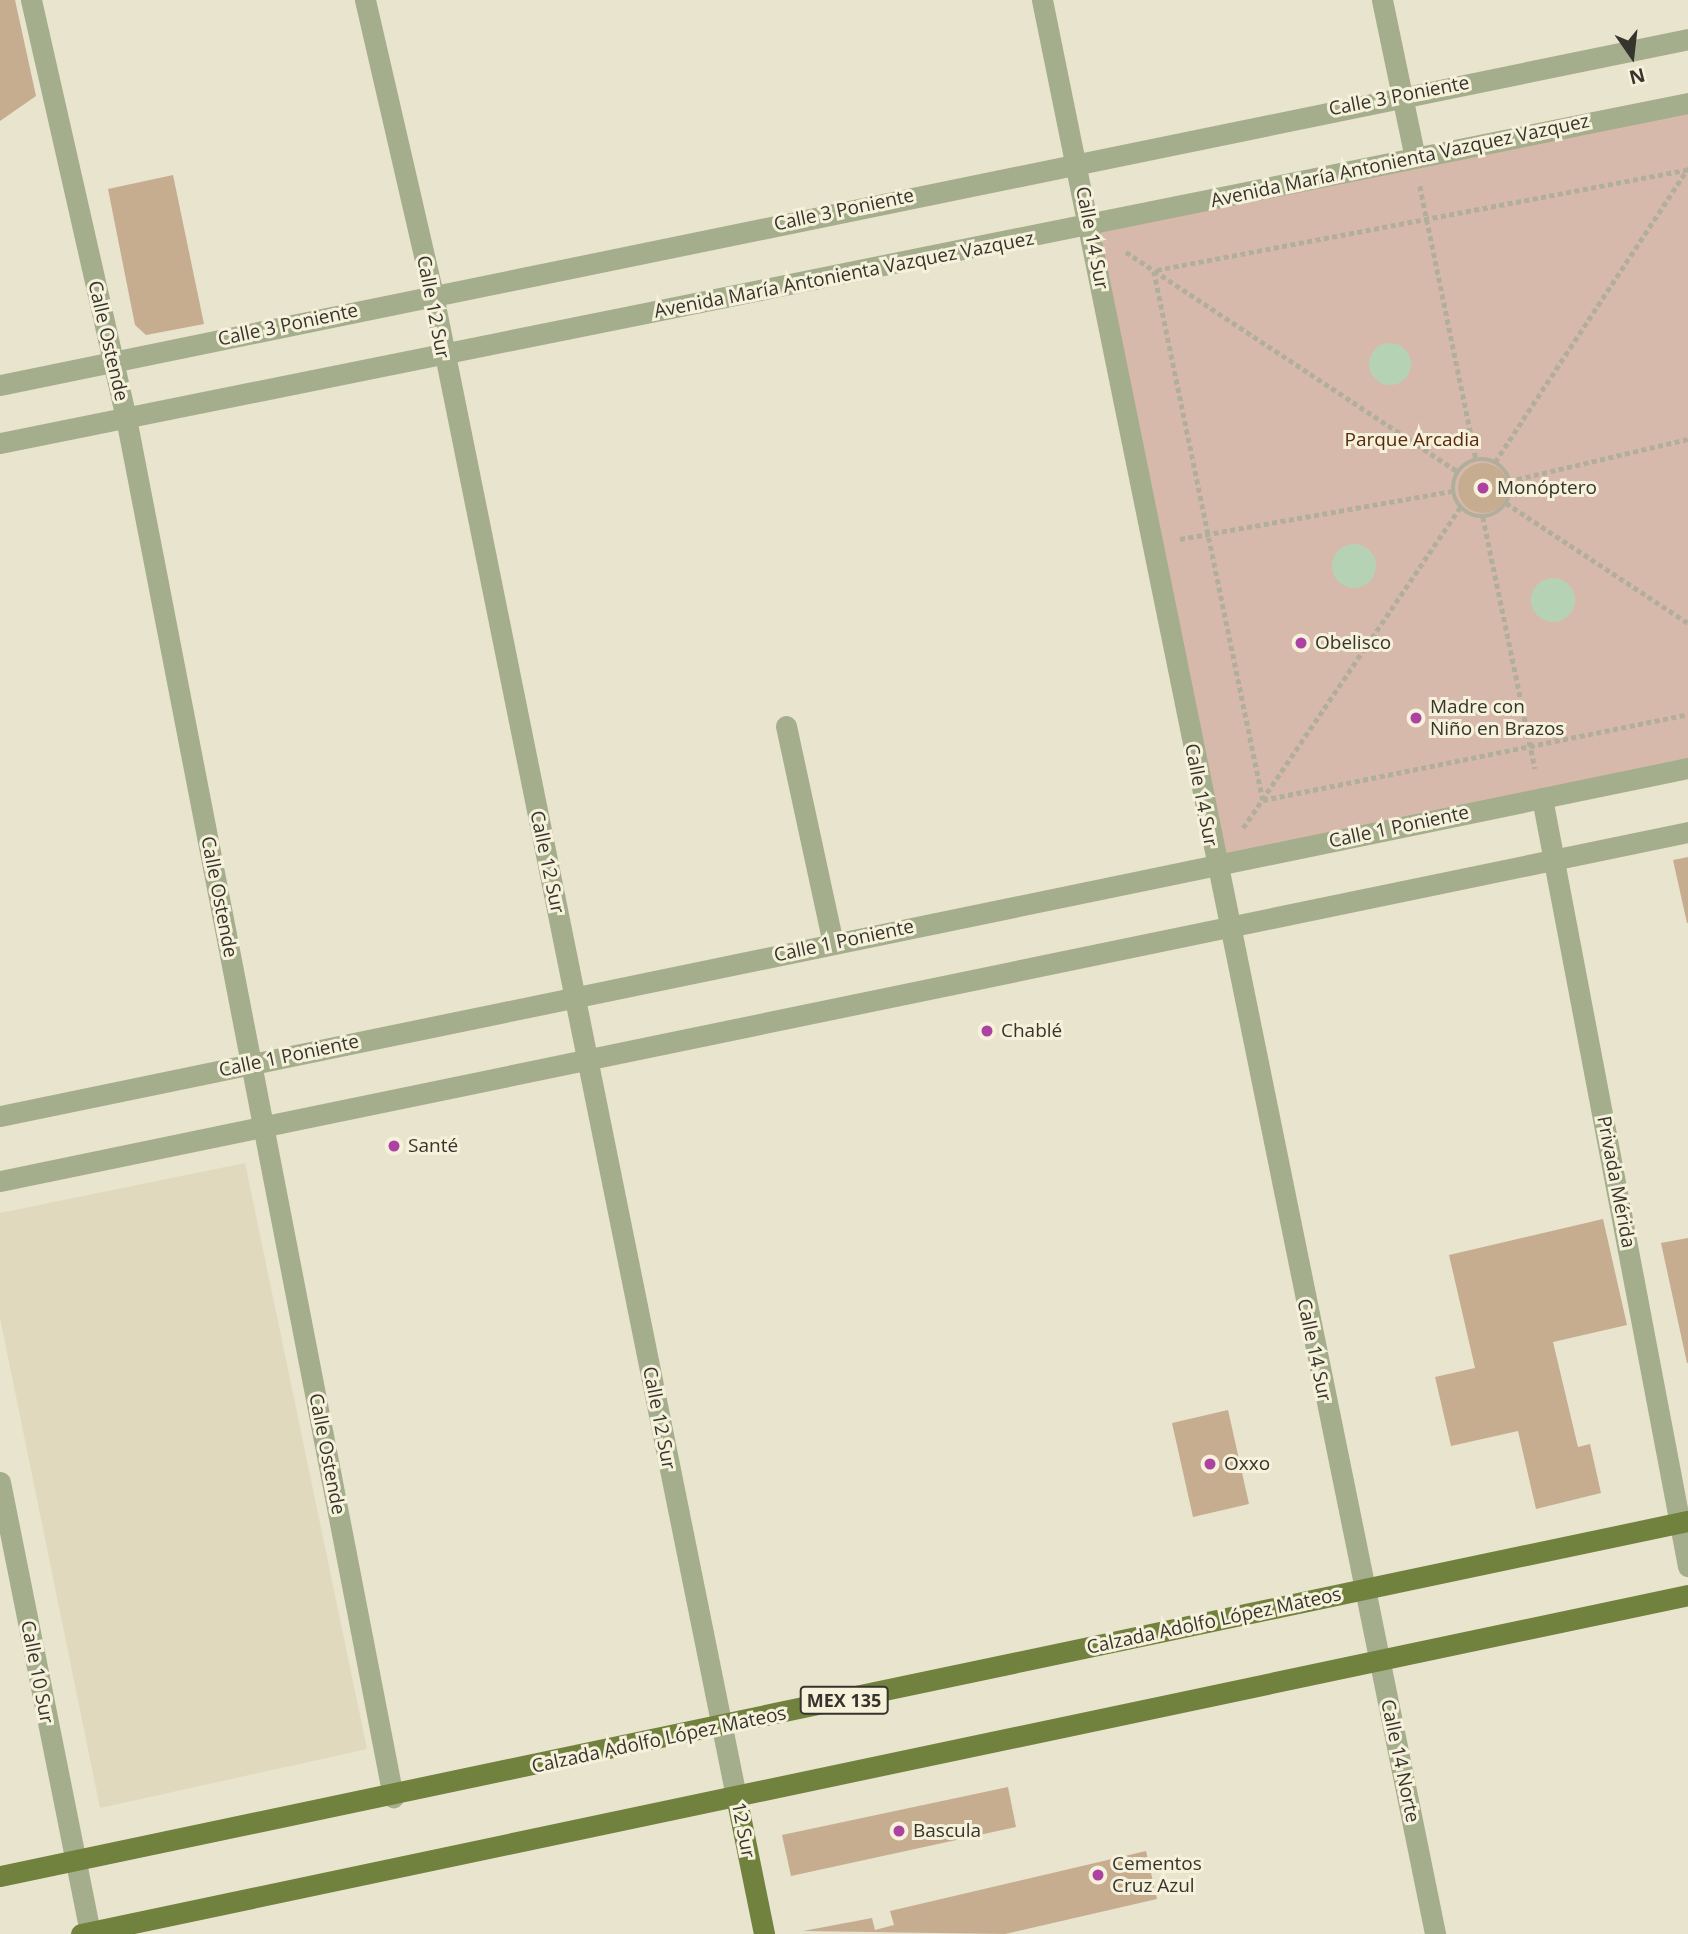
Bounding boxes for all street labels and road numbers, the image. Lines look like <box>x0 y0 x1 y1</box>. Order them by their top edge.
street label: Calle 3 Poniente <box>1327 71 1471 121</box>
street label: Avenida María Antonienta Vazquez Vazquez <box>1209 110 1591 212</box>
street label: Calle 3 Poniente <box>772 184 916 236</box>
street label: Calle 14 Sur <box>1071 185 1113 291</box>
street label: Avenida María Antonienta Vazquez Vazquez <box>652 227 1036 323</box>
street label: Calle 12 Sur <box>412 254 454 360</box>
street label: Calle Ostende <box>83 279 133 403</box>
street label: Calle 3 Poniente <box>216 299 360 351</box>
street label: Calle 14 Sur <box>1180 742 1222 848</box>
street label: Calle 1 Poniente <box>1327 801 1471 853</box>
street label: Calle 12 Sur <box>525 809 569 915</box>
street label: Calle Ostende <box>196 834 242 960</box>
street label: Calle 1 Poniente <box>772 915 916 967</box>
street label: Calle 1 Poniente <box>217 1030 361 1082</box>
street label: Privada Mérida <box>1592 1114 1640 1250</box>
street label: Calle 14 Sur <box>1292 1297 1336 1403</box>
street label: Calle 12 Sur <box>638 1365 680 1471</box>
street label: Calle Ostende <box>304 1391 350 1517</box>
street label: Calzada Adolfo López Mateos <box>1085 1583 1343 1659</box>
street label: Calle 10 Sur <box>16 1619 58 1725</box>
road number: MEX 135 <box>798 1686 890 1714</box>
street label: Calle 14 Norte <box>1376 1697 1424 1825</box>
street label: Calzada Adolfo López Mateos <box>530 1702 788 1778</box>
street label: 12 Sur <box>726 1800 760 1860</box>

